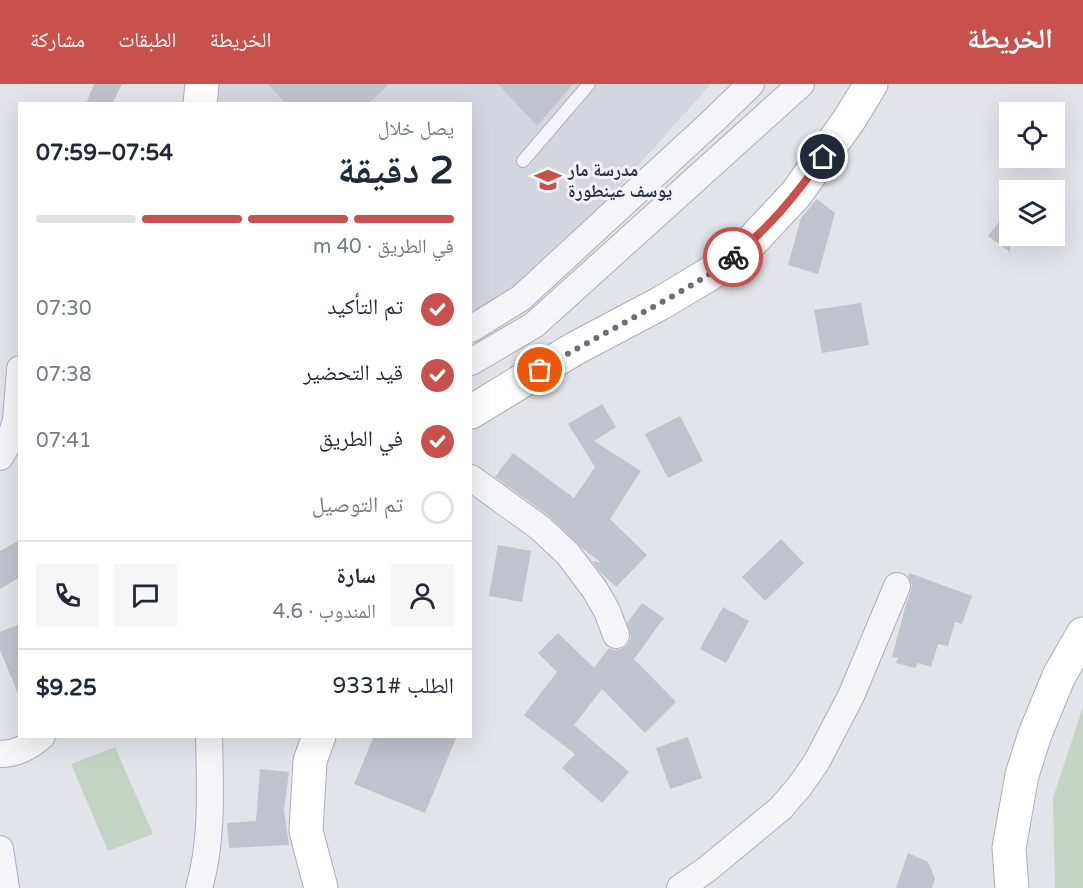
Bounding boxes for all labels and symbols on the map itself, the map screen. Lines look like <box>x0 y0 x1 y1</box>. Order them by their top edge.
pin <box>797 131 848 182</box>
place label: مدرسة مار يوسف عينطورة <box>567 159 672 202</box>
school or university icon: مدرسة مار يوسف عينطورة <box>533 165 563 195</box>
courier <box>703 227 763 287</box>
pin <box>514 344 565 395</box>

